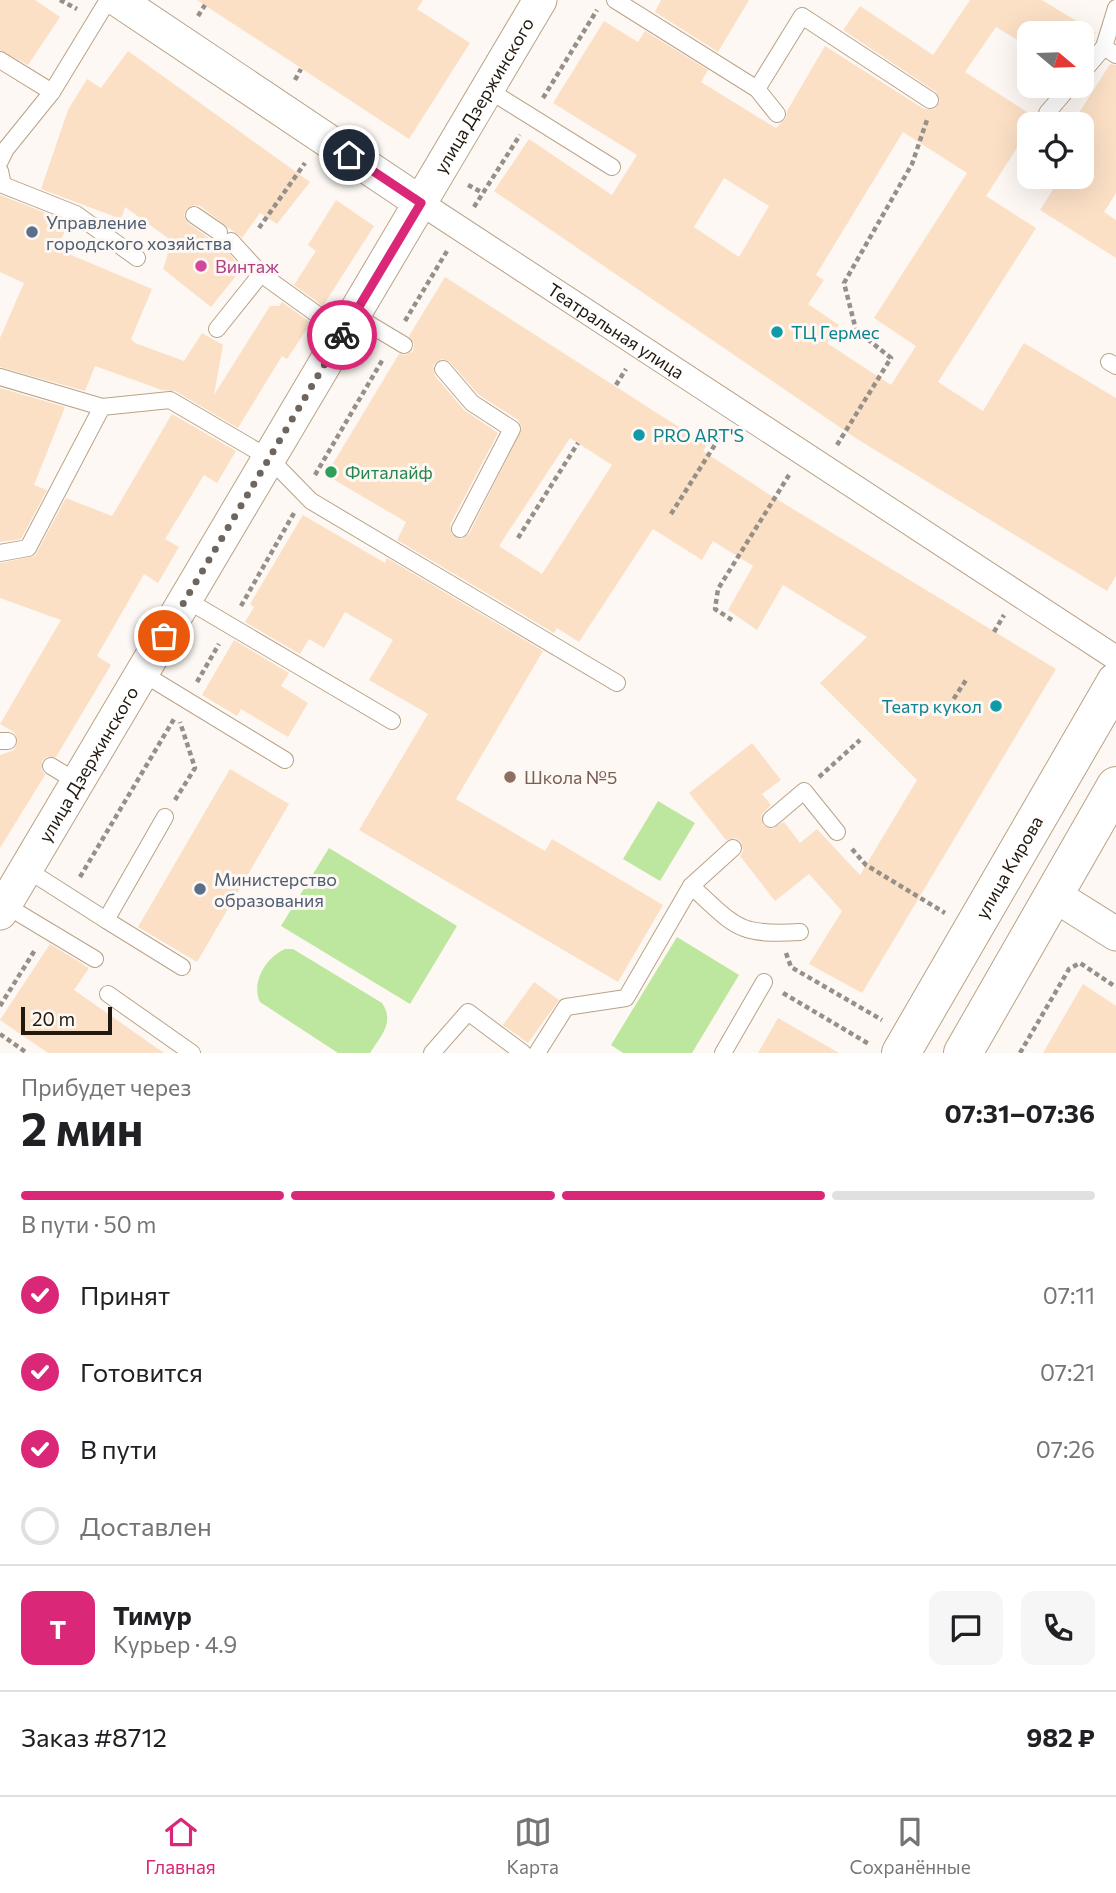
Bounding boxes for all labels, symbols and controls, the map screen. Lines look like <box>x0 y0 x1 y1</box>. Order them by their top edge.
street label: улица Дзержинского <box>429 13 538 177</box>
north arrow <box>1017 21 1094 98</box>
map controls <box>1017 21 1094 189</box>
button: locate <box>1017 112 1094 189</box>
pin <box>319 125 379 185</box>
icon: home <box>330 136 368 174</box>
place label: Управление городского хозяйства <box>46 211 232 254</box>
marker: Управление городского хозяйства <box>24 224 40 240</box>
place label: Винтаж <box>215 255 279 277</box>
marker: Винтаж <box>193 258 209 274</box>
street label: Театральная улица <box>543 278 688 383</box>
courier <box>307 300 377 370</box>
icon: bike <box>323 316 361 354</box>
place label: ТЦ Гермес <box>791 321 880 343</box>
marker: ТЦ Гермес <box>769 324 785 340</box>
place label: PRO ART'S <box>653 424 744 446</box>
marker: PRO ART'S <box>631 427 647 443</box>
place label: Фиталайф <box>345 461 433 483</box>
marker: Фиталайф <box>323 464 339 480</box>
pin <box>134 606 194 666</box>
icon: bag <box>145 617 183 655</box>
street label: улица Дзержинского <box>33 682 143 846</box>
place label: Театр кукол <box>881 695 982 717</box>
marker: Театр кукол <box>988 698 1004 714</box>
place label: Школа №5 <box>524 766 617 788</box>
marker: Школа №5 <box>502 769 518 785</box>
street label: улица Кирова <box>970 812 1047 922</box>
place label: Министерство образования <box>214 868 337 911</box>
marker: Министерство образования <box>192 881 208 897</box>
scale bar <box>21 1004 112 1036</box>
text: 20 m <box>32 1007 75 1030</box>
text: Прибудет через <box>21 1073 191 1101</box>
text: 07:31–07:36 <box>945 1097 1095 1128</box>
text: 2 мин <box>21 1099 143 1155</box>
text: В пути · 50 m <box>21 1210 156 1238</box>
icon: check <box>21 1276 59 1314</box>
text: Принят <box>80 1279 170 1310</box>
text: 07:11 <box>1043 1281 1095 1309</box>
icon: check <box>21 1353 59 1391</box>
text: Готовится <box>80 1356 203 1387</box>
text: 07:21 <box>1040 1358 1095 1386</box>
icon: check <box>21 1430 59 1468</box>
text: В пути <box>80 1433 157 1464</box>
text: 07:26 <box>1036 1435 1095 1463</box>
text: Доставлен <box>80 1510 212 1541</box>
button: chat <box>929 1591 1003 1665</box>
button: phone <box>1021 1591 1095 1665</box>
text: Тимур <box>113 1599 192 1630</box>
text: Т <box>50 1613 66 1644</box>
text: Курьер · 4.9 <box>113 1630 237 1658</box>
text: Заказ #8712 <box>21 1721 167 1752</box>
text: 982 ₽ <box>1026 1721 1095 1752</box>
tab: Главная <box>145 1813 216 1878</box>
tab: Карта <box>506 1813 559 1878</box>
tab: Сохранённые <box>849 1813 971 1878</box>

